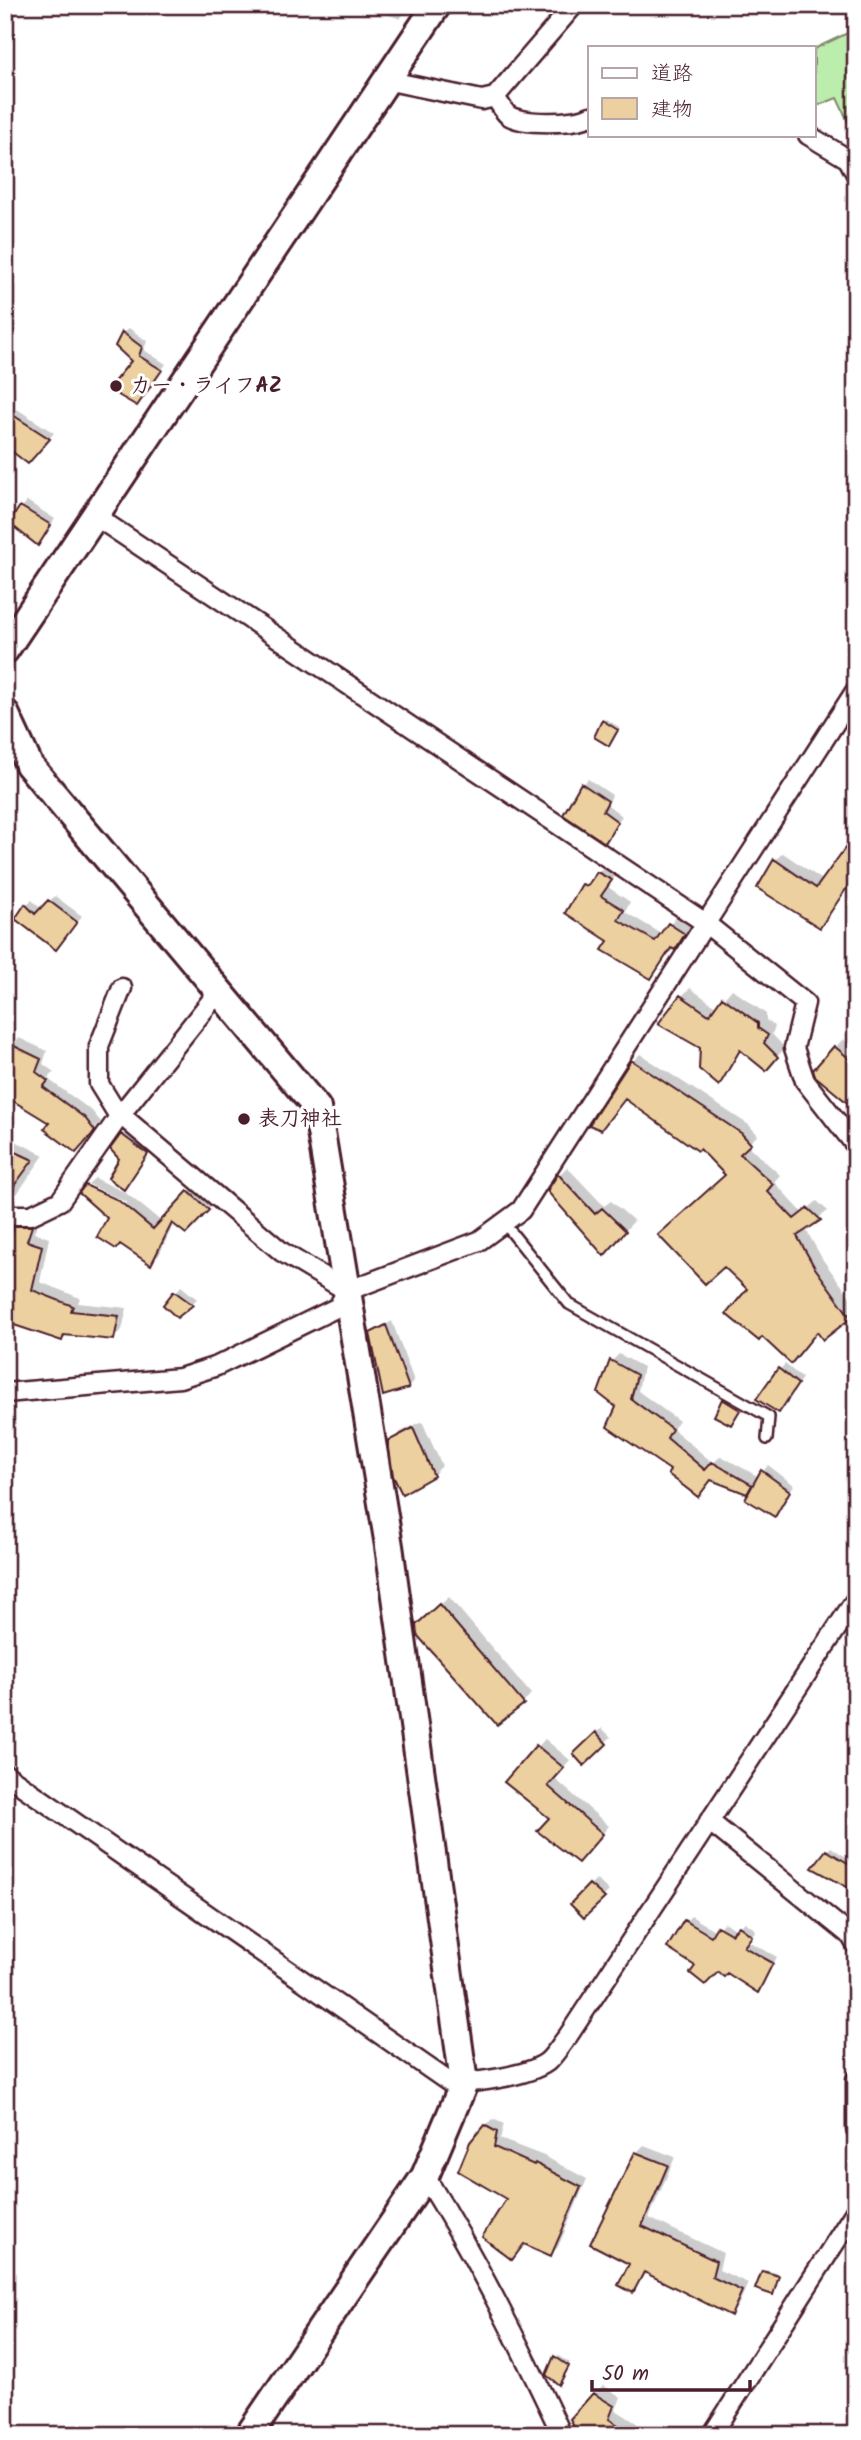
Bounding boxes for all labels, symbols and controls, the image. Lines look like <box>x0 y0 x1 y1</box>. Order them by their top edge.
legend <box>588 46 816 136</box>
text: 道路 <box>651 58 693 91</box>
text: 建物 <box>651 94 693 127</box>
place label: カー・ライフAZ <box>130 370 282 403</box>
marker: カー・ライフAZ <box>108 378 124 394</box>
place label: 表刀神社 <box>258 1103 342 1136</box>
marker: 表刀神社 <box>236 1111 252 1127</box>
scale bar <box>592 2349 749 2393</box>
text: 50 m <box>602 2358 649 2391</box>

